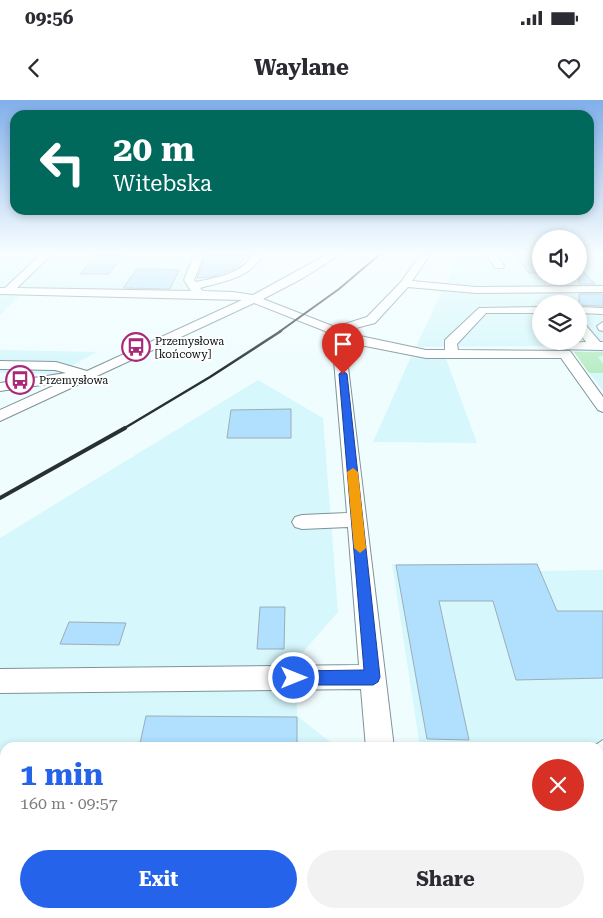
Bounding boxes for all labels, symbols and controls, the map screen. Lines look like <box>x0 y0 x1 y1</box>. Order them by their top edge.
text: 09:56 <box>25 6 74 29</box>
icon: back <box>20 54 48 82</box>
icon: heart <box>555 54 583 82</box>
text: Waylane <box>254 55 349 80</box>
text: 20 m <box>113 129 195 170</box>
icon: left <box>30 130 95 195</box>
text: Witebska <box>113 171 212 196</box>
map controls <box>532 230 587 350</box>
button: sound <box>532 230 587 285</box>
button: layers <box>532 295 587 350</box>
pin <box>322 323 364 374</box>
icon: arrive <box>329 330 357 358</box>
bus stop icon: Przemysłowa [końcowy] <box>121 332 151 362</box>
place label: Przemysłowa [końcowy] <box>155 335 224 361</box>
bus stop icon: Przemysłowa <box>5 365 35 395</box>
place label: Przemysłowa <box>39 374 108 387</box>
position arrow <box>267 651 319 703</box>
text: 1 min <box>20 757 103 792</box>
button: close <box>532 759 584 811</box>
text: 160 m · 09:57 <box>20 794 118 813</box>
button: Exit <box>20 850 297 908</box>
button: Share <box>307 850 584 908</box>

